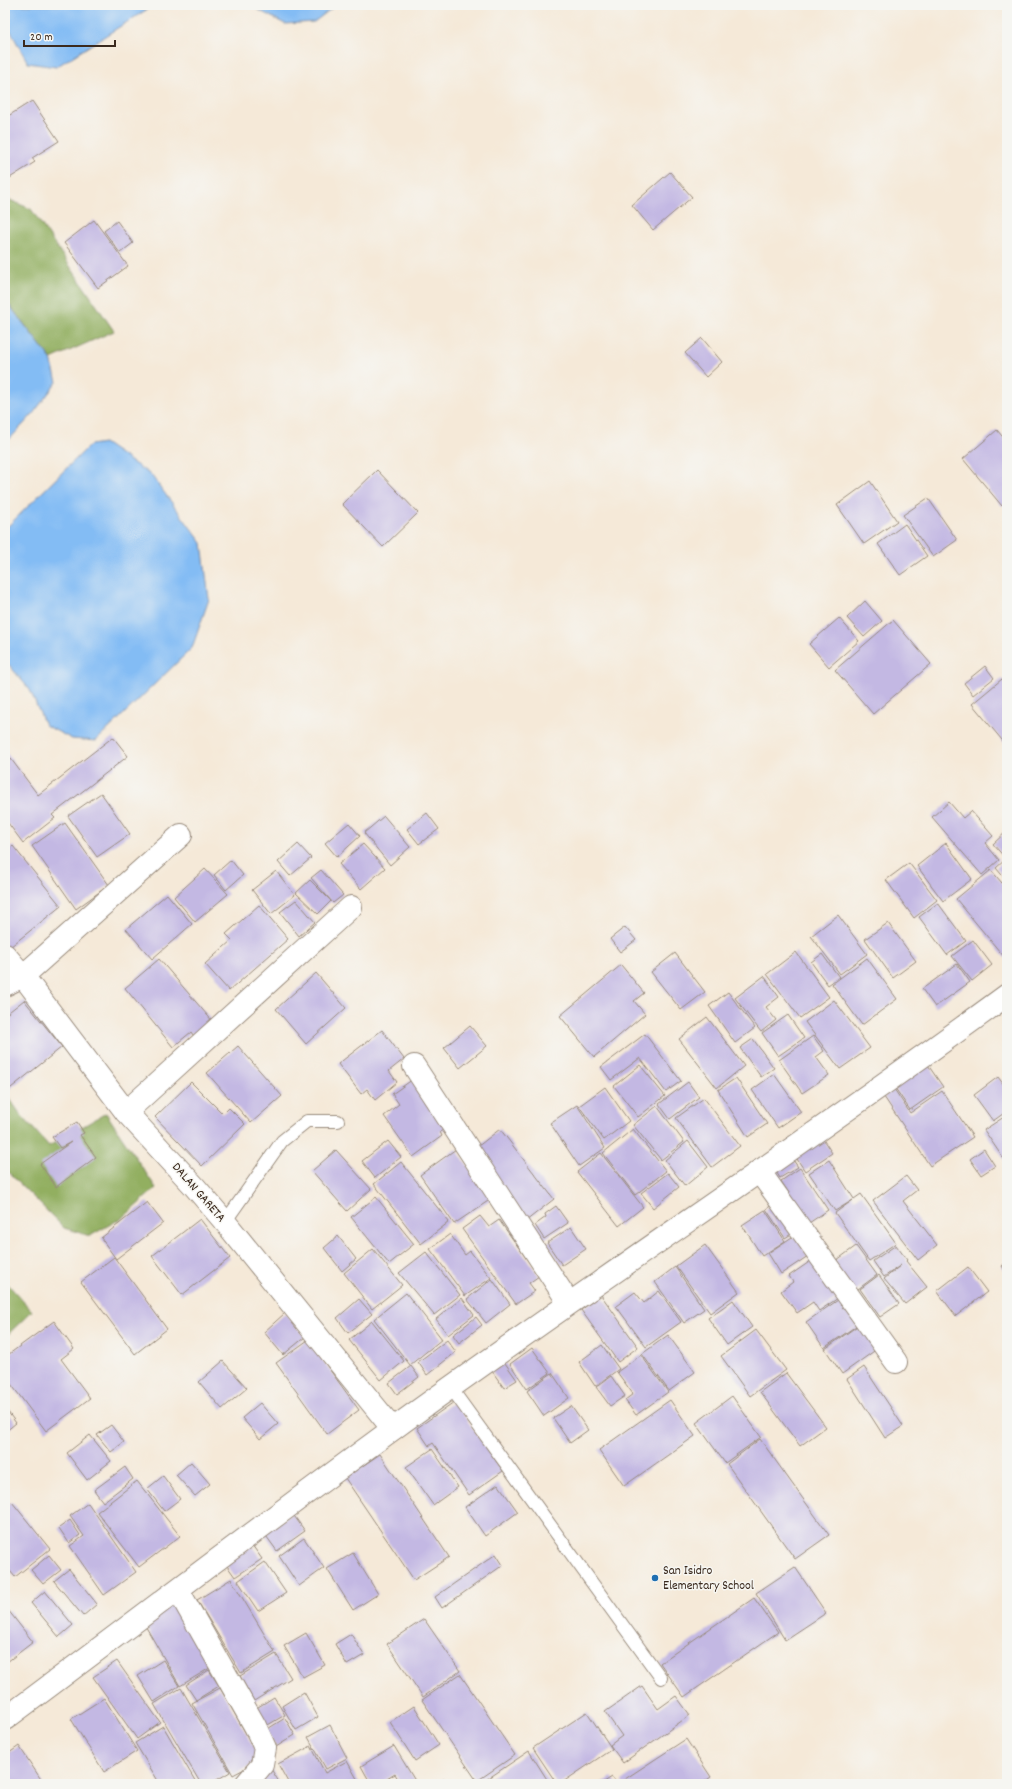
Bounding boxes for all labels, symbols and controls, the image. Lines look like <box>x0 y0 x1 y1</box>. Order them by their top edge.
scale bar <box>24 22 115 48</box>
text: 20 m <box>30 29 53 46</box>
street label: DALAN GARETA <box>167 1159 229 1227</box>
place label: San Isidro Elementary School <box>663 1562 754 1596</box>
marker: San Isidro Elementary School <box>650 1573 660 1583</box>

